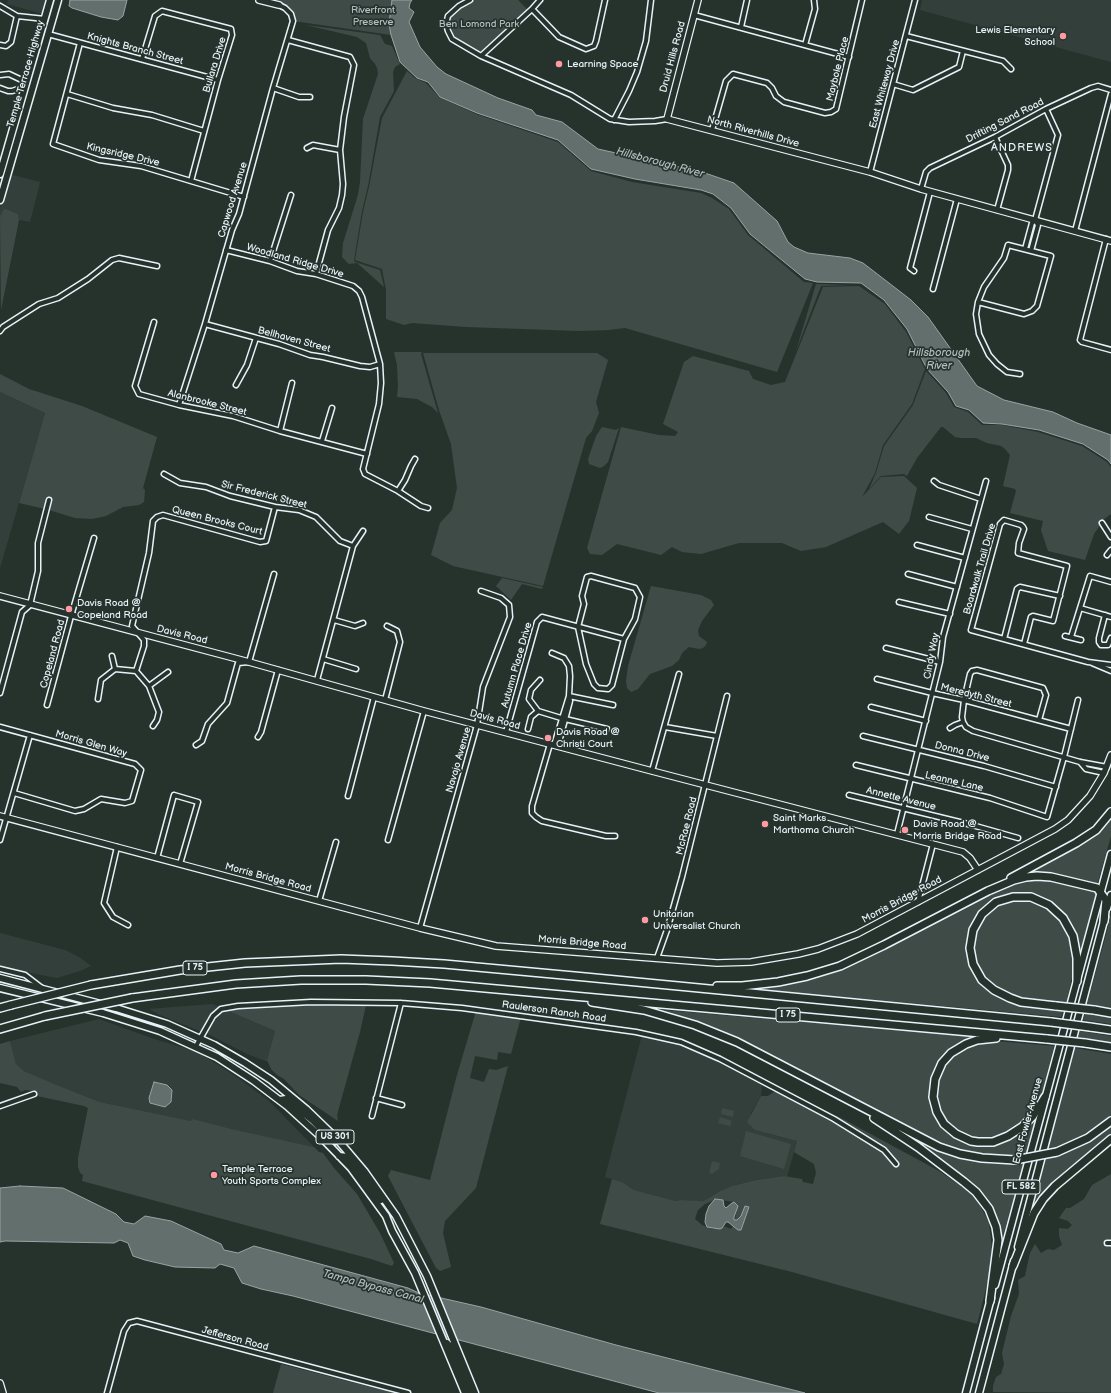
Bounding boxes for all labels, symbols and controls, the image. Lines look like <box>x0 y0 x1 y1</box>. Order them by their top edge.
park label: Riverfront Preserve <box>351 4 395 28</box>
park label: Ben Lomond Park <box>439 18 519 30</box>
street label: Temple Terrace Highway <box>5 19 47 129</box>
street label: Druid Hills Road <box>658 20 688 94</box>
place label: Lewis Elementary School <box>975 24 1055 48</box>
street label: Knights Branch Street <box>86 30 184 68</box>
marker: Lewis Elementary School <box>1058 31 1068 41</box>
street label: Maybole Place <box>824 35 852 103</box>
street label: Bullara Drive <box>201 36 229 94</box>
street label: East Whiteway Drive <box>867 38 903 130</box>
place label: Learning Space <box>567 58 638 70</box>
marker: Learning Space <box>554 59 564 69</box>
street label: Drifting Sand Road <box>964 96 1046 146</box>
street label: North Riverhills Drive <box>706 114 800 150</box>
street label: Kingsridge Drive <box>85 141 161 169</box>
district label: ANDREWS <box>991 141 1053 155</box>
water label: Hillsborough River <box>614 145 706 181</box>
street label: Capwood Avenue <box>216 161 250 239</box>
street label: Woodland Ridge Drive <box>245 241 345 281</box>
street label: Bellhaven Street <box>256 325 332 355</box>
water label: Hillsborough River <box>908 346 970 372</box>
street label: Alanbrooke Street <box>166 387 248 419</box>
street label: Sir Frederick Street <box>220 479 308 511</box>
street label: Queen Brooks Court <box>171 504 263 538</box>
street label: Boardwalk Trail Drive <box>961 522 999 616</box>
place label: Davis Road @ Copeland Road <box>77 597 148 620</box>
marker: Davis Road @ Copeland Road <box>64 604 74 614</box>
street label: Copeland Road <box>38 618 68 690</box>
street label: Autumn Place Drive <box>499 621 535 709</box>
street label: Davis Road <box>155 623 209 647</box>
street label: Cindy Way <box>922 632 942 680</box>
street label: Meredyth Street <box>939 681 1013 711</box>
street label: Davis Road <box>468 708 522 732</box>
street label: Navajo Avenue <box>444 726 474 794</box>
place label: Davis Road @ Christi Court <box>556 726 620 750</box>
street label: Morris Glen Way <box>54 728 128 760</box>
marker: Davis Road @ Christi Court <box>543 733 553 743</box>
street label: Donna Drive <box>933 739 991 765</box>
street label: Leanne Lane <box>924 769 984 795</box>
street label: Annette Avenue <box>865 785 937 813</box>
street label: McRae Road <box>674 796 700 856</box>
place label: Saint Marks Marthoma Church <box>773 812 854 836</box>
place label: Davis Road @ Morris Bridge Road <box>913 818 1002 842</box>
marker: Saint Marks Marthoma Church <box>760 819 770 829</box>
marker: Davis Road @ Morris Bridge Road <box>900 825 910 835</box>
street label: Morris Bridge Road <box>224 861 312 895</box>
street label: Morris Bridge Road <box>860 874 944 926</box>
place label: Unitarian Universalist Church <box>653 908 740 932</box>
marker: Unitarian Universalist Church <box>640 915 650 925</box>
street label: Morris Bridge Road <box>537 933 627 953</box>
road number: I 75 <box>183 961 207 975</box>
street label: Raulerson Ranch Road <box>501 999 607 1025</box>
road number: I 75 <box>776 1008 800 1022</box>
street label: East Fowler Avenue <box>1011 1077 1045 1165</box>
road number: US 301 <box>316 1130 354 1144</box>
place label: Temple Terrace Youth Sports Complex <box>222 1163 321 1186</box>
marker: Temple Terrace Youth Sports Complex <box>209 1170 219 1180</box>
road number: FL 582 <box>1002 1180 1040 1194</box>
water label: Tampa Bypass Canal <box>321 1267 425 1307</box>
street label: Jefferson Road <box>200 1324 270 1354</box>

